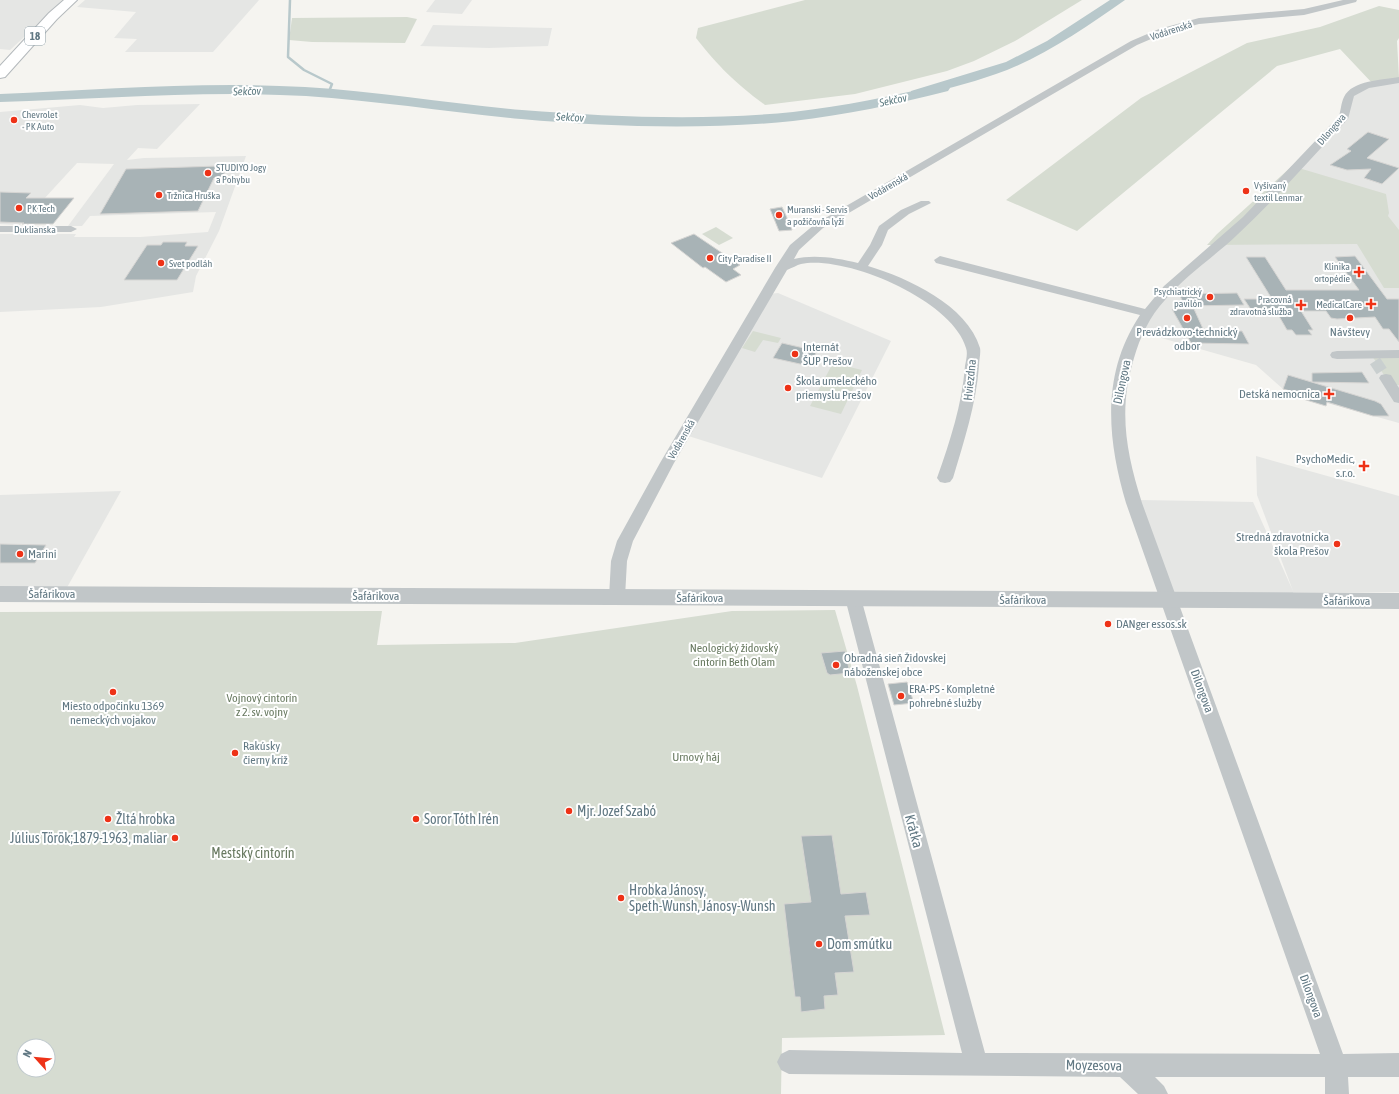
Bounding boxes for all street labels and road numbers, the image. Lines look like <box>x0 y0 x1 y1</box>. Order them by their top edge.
street label: Vodárenská <box>1149 18 1194 42</box>
road number: 18 <box>25 27 45 45</box>
street label: Dilongova <box>1315 111 1348 147</box>
street label: Vodárenská <box>867 171 910 202</box>
street label: Duklianska <box>14 224 56 235</box>
street label: Hviezdna <box>961 359 979 401</box>
street label: Dilongova <box>1110 359 1134 405</box>
street label: Vodárenská <box>666 417 697 461</box>
street label: Šafárikova <box>29 587 75 601</box>
street label: Šafárikova <box>353 589 399 603</box>
street label: Šafárikova <box>677 591 723 605</box>
street label: Šafárikova <box>1000 593 1046 607</box>
street label: Šafárikova <box>1324 594 1370 608</box>
street label: Dilongova <box>1188 668 1216 714</box>
street label: Krátka <box>902 813 926 849</box>
street label: Dilongova <box>1297 973 1325 1019</box>
street label: Moyzesova <box>1066 1057 1122 1073</box>

